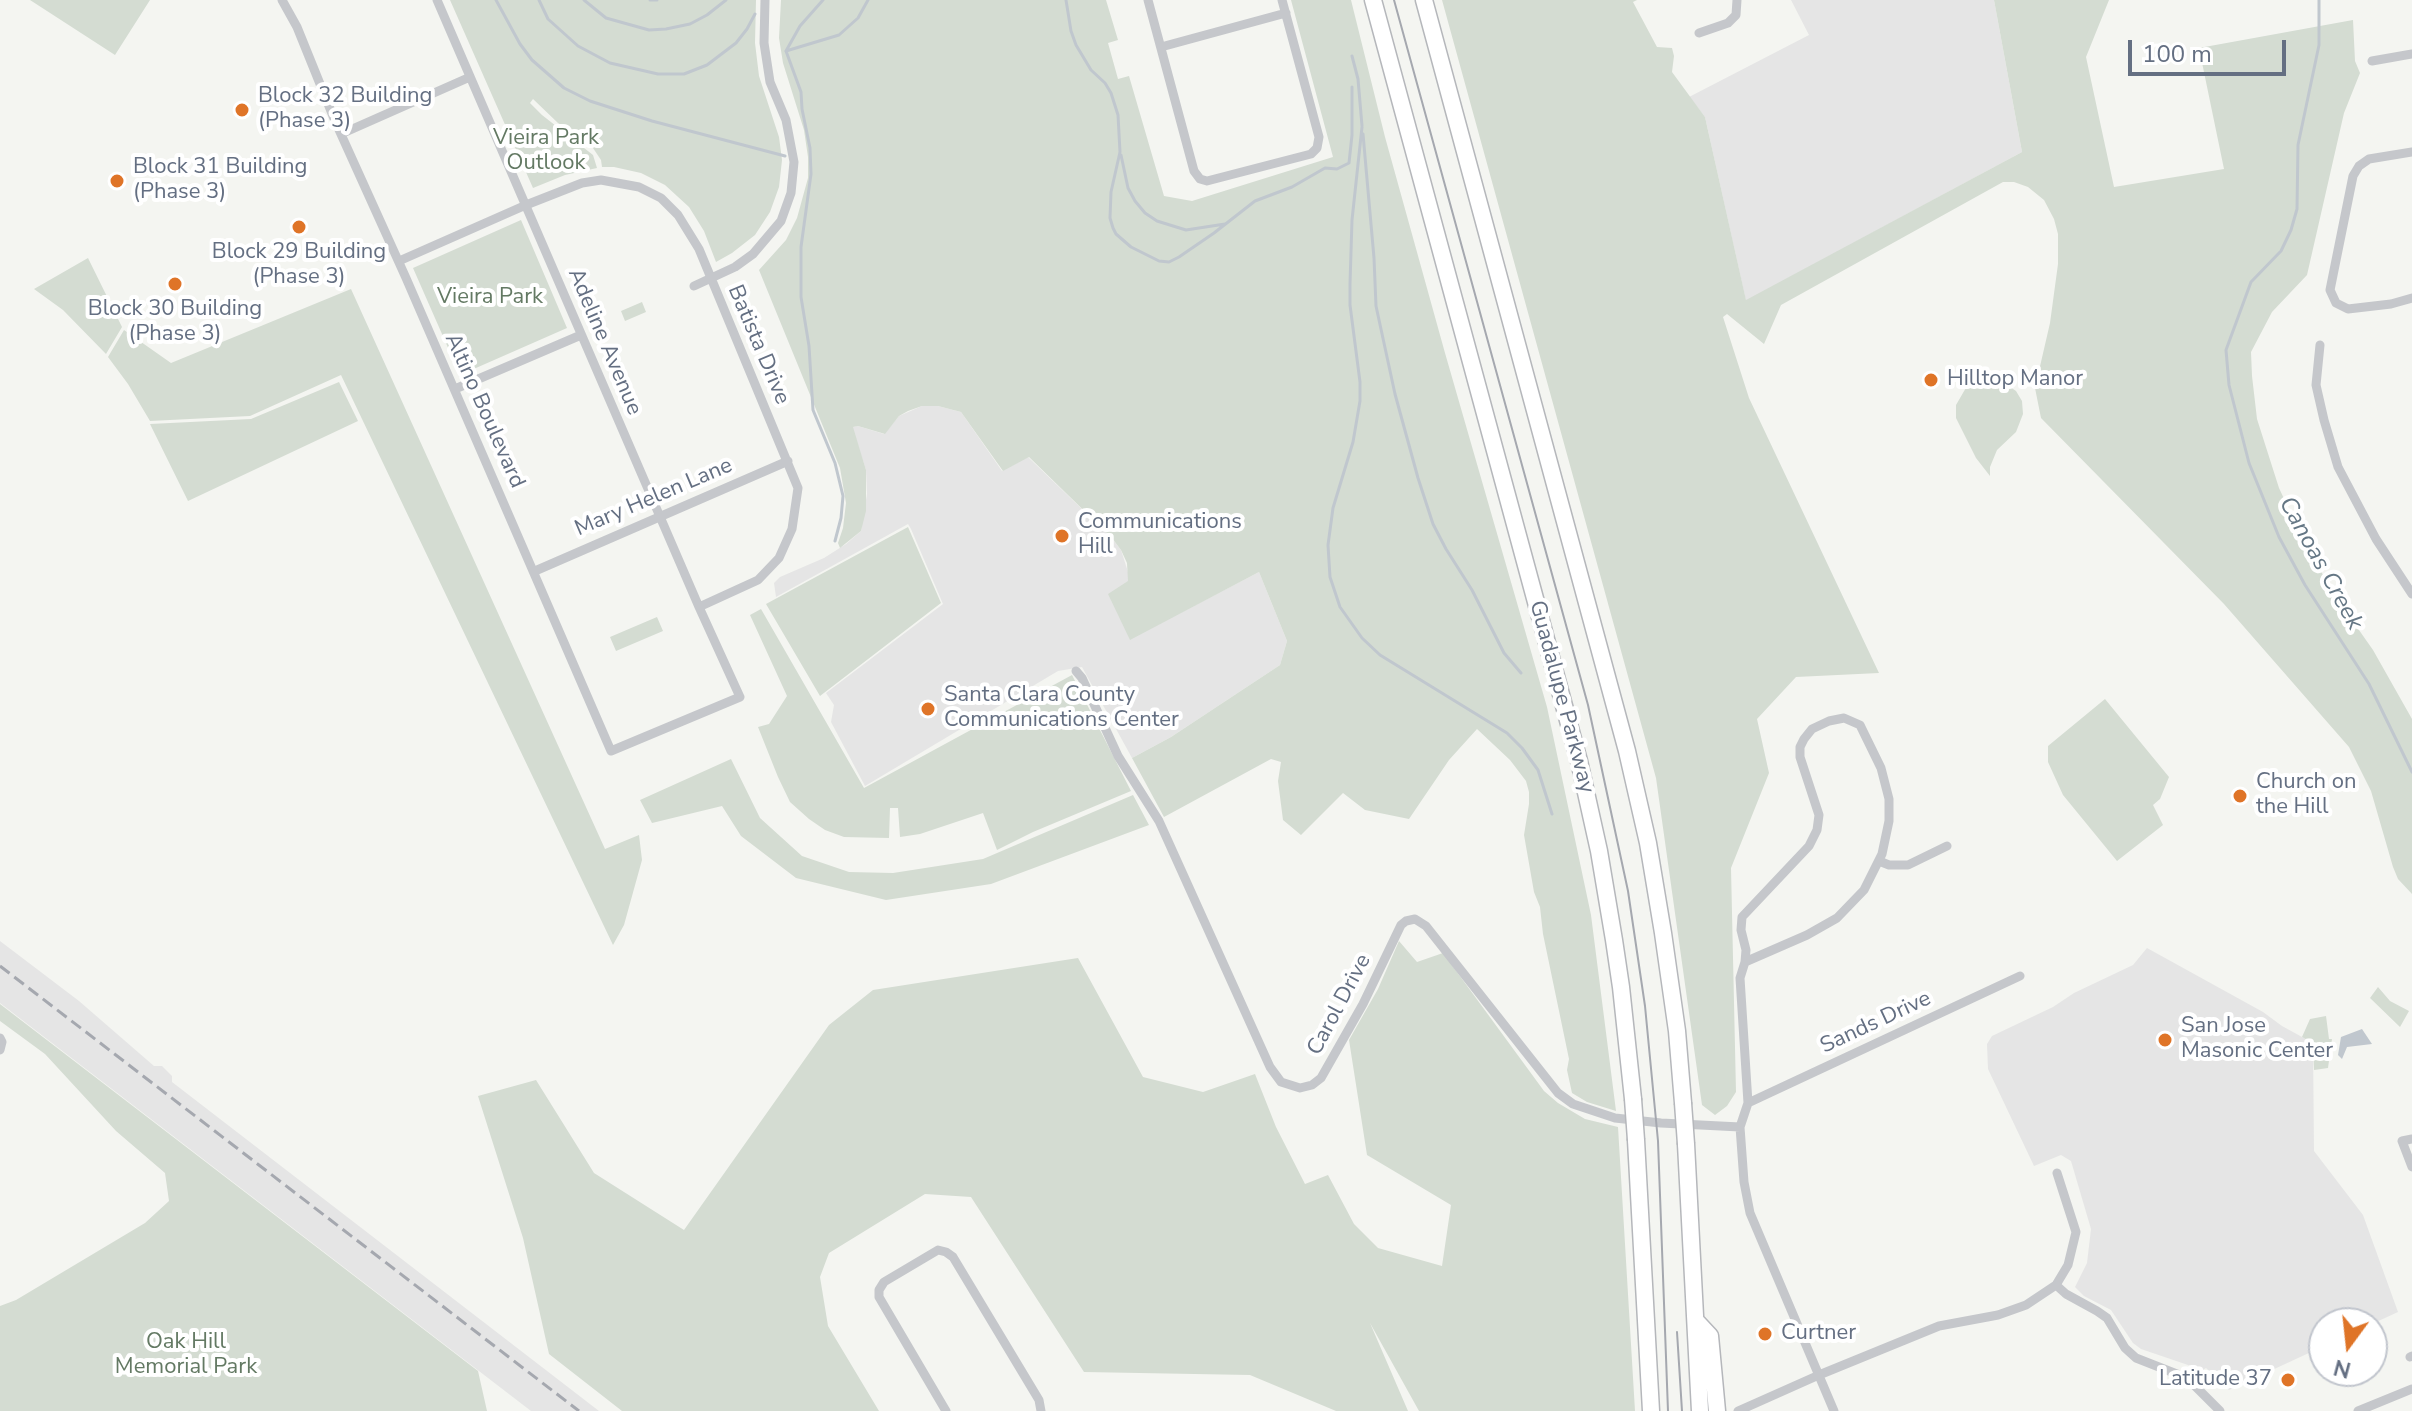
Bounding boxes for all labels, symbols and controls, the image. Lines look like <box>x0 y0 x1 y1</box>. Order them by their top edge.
scale bar <box>2132 24 2290 74</box>
text: 100 m <box>2142 38 2212 70</box>
place label: Block 32 Building (Phase 3) <box>258 84 432 136</box>
marker: Block 32 Building (Phase 3) <box>233 101 251 119</box>
park label: Vieira Park Outlook <box>493 126 599 178</box>
place label: Block 31 Building (Phase 3) <box>133 155 307 206</box>
marker: Block 31 Building (Phase 3) <box>108 172 126 190</box>
marker: Block 29 Building (Phase 3) <box>290 218 308 236</box>
place label: Block 29 Building (Phase 3) <box>212 240 386 292</box>
street label: Adeline Avenue <box>561 265 647 419</box>
marker: Block 30 Building (Phase 3) <box>166 275 184 293</box>
street label: Batista Drive <box>721 281 795 409</box>
park label: Vieira Park <box>437 285 543 311</box>
place label: Block 30 Building (Phase 3) <box>88 297 262 348</box>
street label: Altino Boulevard <box>438 330 530 492</box>
place label: Hilltop Manor <box>1947 367 2083 393</box>
marker: Hilltop Manor <box>1922 371 1940 389</box>
street label: Mary Helen Lane <box>571 453 737 543</box>
water label: Canoas Creek <box>2272 492 2368 636</box>
place label: Communications Hill <box>1078 510 1242 562</box>
marker: Communications Hill <box>1053 527 1071 545</box>
street label: Guadalupe Parkway <box>1523 598 1599 796</box>
place label: Santa Clara County Communications Center <box>944 683 1179 734</box>
marker: Santa Clara County Communications Center <box>919 700 937 718</box>
place label: Church on the Hill <box>2256 770 2356 822</box>
marker: Church on the Hill <box>2231 787 2249 805</box>
street label: Carol Drive <box>1302 950 1378 1060</box>
street label: Sands Drive <box>1817 986 1935 1060</box>
place label: San Jose Masonic Center <box>2181 1014 2333 1066</box>
marker: San Jose Masonic Center <box>2156 1031 2174 1049</box>
north arrow <box>2308 1307 2388 1387</box>
place label: Curtner <box>1781 1321 1856 1347</box>
marker: Curtner <box>1756 1325 1774 1343</box>
park label: Oak Hill Memorial Park <box>115 1330 257 1382</box>
text: N <box>2330 1352 2354 1385</box>
place label: Latitude 37 <box>2159 1367 2272 1393</box>
marker: Latitude 37 <box>2279 1371 2297 1389</box>

